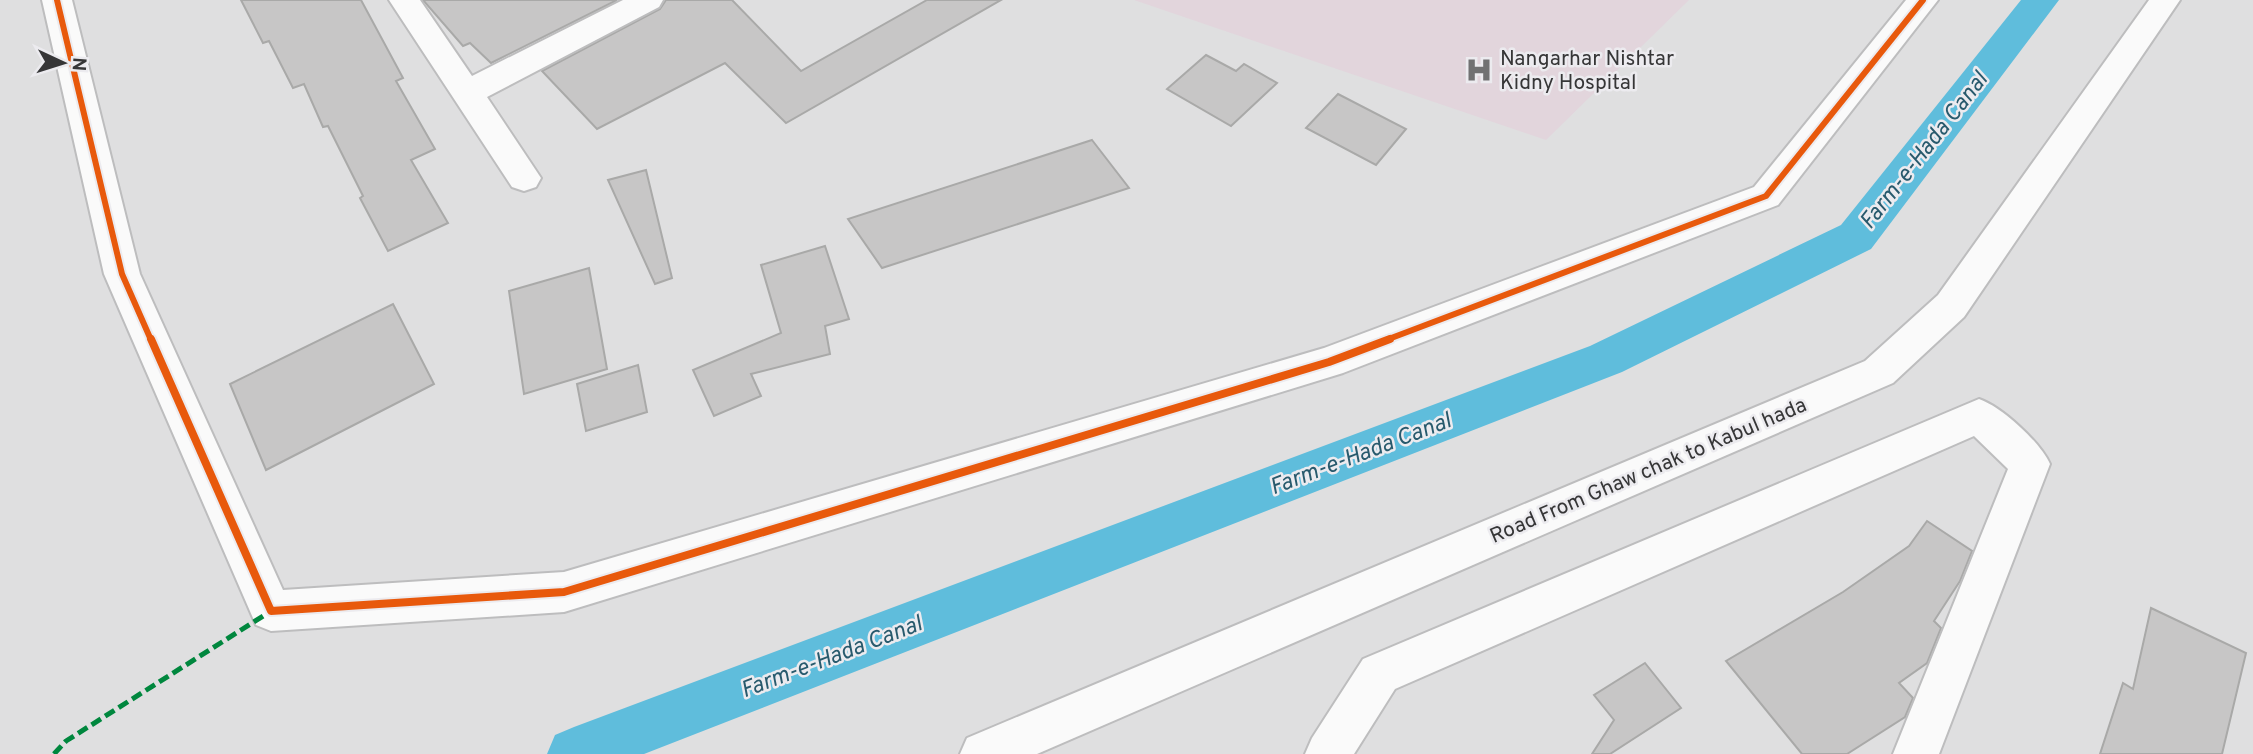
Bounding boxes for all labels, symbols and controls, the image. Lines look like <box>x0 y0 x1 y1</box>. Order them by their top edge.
north arrow <box>28 28 98 98</box>
place label: Nangarhar Nishtar Kidny Hospital <box>1500 46 1674 97</box>
hospital icon: Nangarhar Nishtar Kidny Hospital <box>1464 55 1494 85</box>
text: N <box>66 56 90 72</box>
water label: Farm-e-Hada Canal <box>1854 66 1996 236</box>
street label: Road From Ghaw chak to Kabul hada <box>1486 392 1811 551</box>
water label: Farm-e-Hada Canal <box>1266 407 1457 503</box>
water label: Farm-e-Hada Canal <box>737 610 928 706</box>

